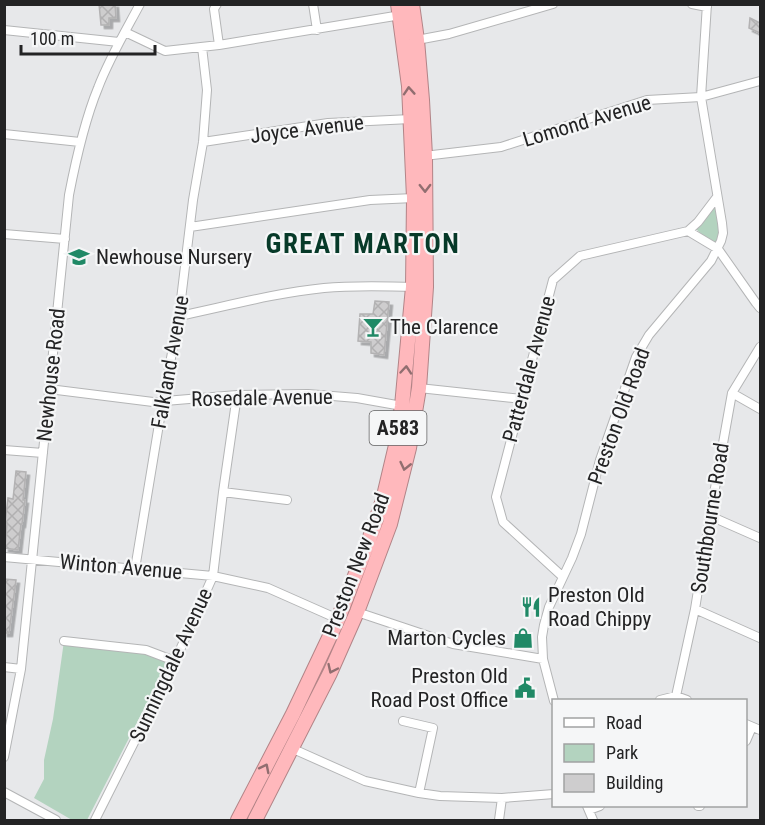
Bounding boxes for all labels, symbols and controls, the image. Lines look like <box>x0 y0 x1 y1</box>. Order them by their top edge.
scale bar <box>21 18 154 56</box>
text: 100 m <box>30 28 74 49</box>
one-way arrow <box>403 87 416 96</box>
street label: Lomond Avenue <box>520 90 654 152</box>
street label: Joyce Avenue <box>249 110 365 148</box>
one-way arrow <box>419 184 432 193</box>
district label: GREAT MARTON <box>266 228 460 260</box>
school or university icon: Newhouse Nursery <box>67 245 91 269</box>
place label: Newhouse Nursery <box>96 245 252 269</box>
street label: Falkland Avenue <box>146 293 194 430</box>
street label: Patterdale Avenue <box>498 293 560 445</box>
street label: Newhouse Road <box>32 307 70 443</box>
bar icon: The Clarence <box>361 315 385 339</box>
place label: The Clarence <box>390 315 498 339</box>
street label: Preston Old Road <box>583 344 655 488</box>
one-way arrow <box>399 365 412 374</box>
street label: Rosedale Avenue <box>191 385 333 411</box>
road number: A583 <box>370 411 426 445</box>
street label: Southbourne Road <box>686 441 734 595</box>
one-way arrow <box>399 460 412 470</box>
street label: Preston New Road <box>318 490 394 640</box>
street label: Winton Avenue <box>59 550 183 584</box>
place label: Preston Old Road Chippy <box>548 583 651 631</box>
street label: Sunningdale Avenue <box>125 584 217 746</box>
restaurant icon: Preston Old Road Chippy <box>519 595 543 619</box>
place label: Marton Cycles <box>387 626 506 650</box>
shop icon: Marton Cycles <box>511 626 535 650</box>
one-way arrow <box>327 662 339 673</box>
place label: Preston Old Road Post Office <box>371 664 508 712</box>
public building icon: Preston Old Road Post Office <box>513 676 537 700</box>
legend <box>552 699 747 807</box>
text: Road <box>606 712 642 733</box>
text: Park <box>606 742 638 763</box>
one-way arrow <box>257 764 269 775</box>
text: Building <box>606 772 663 793</box>

